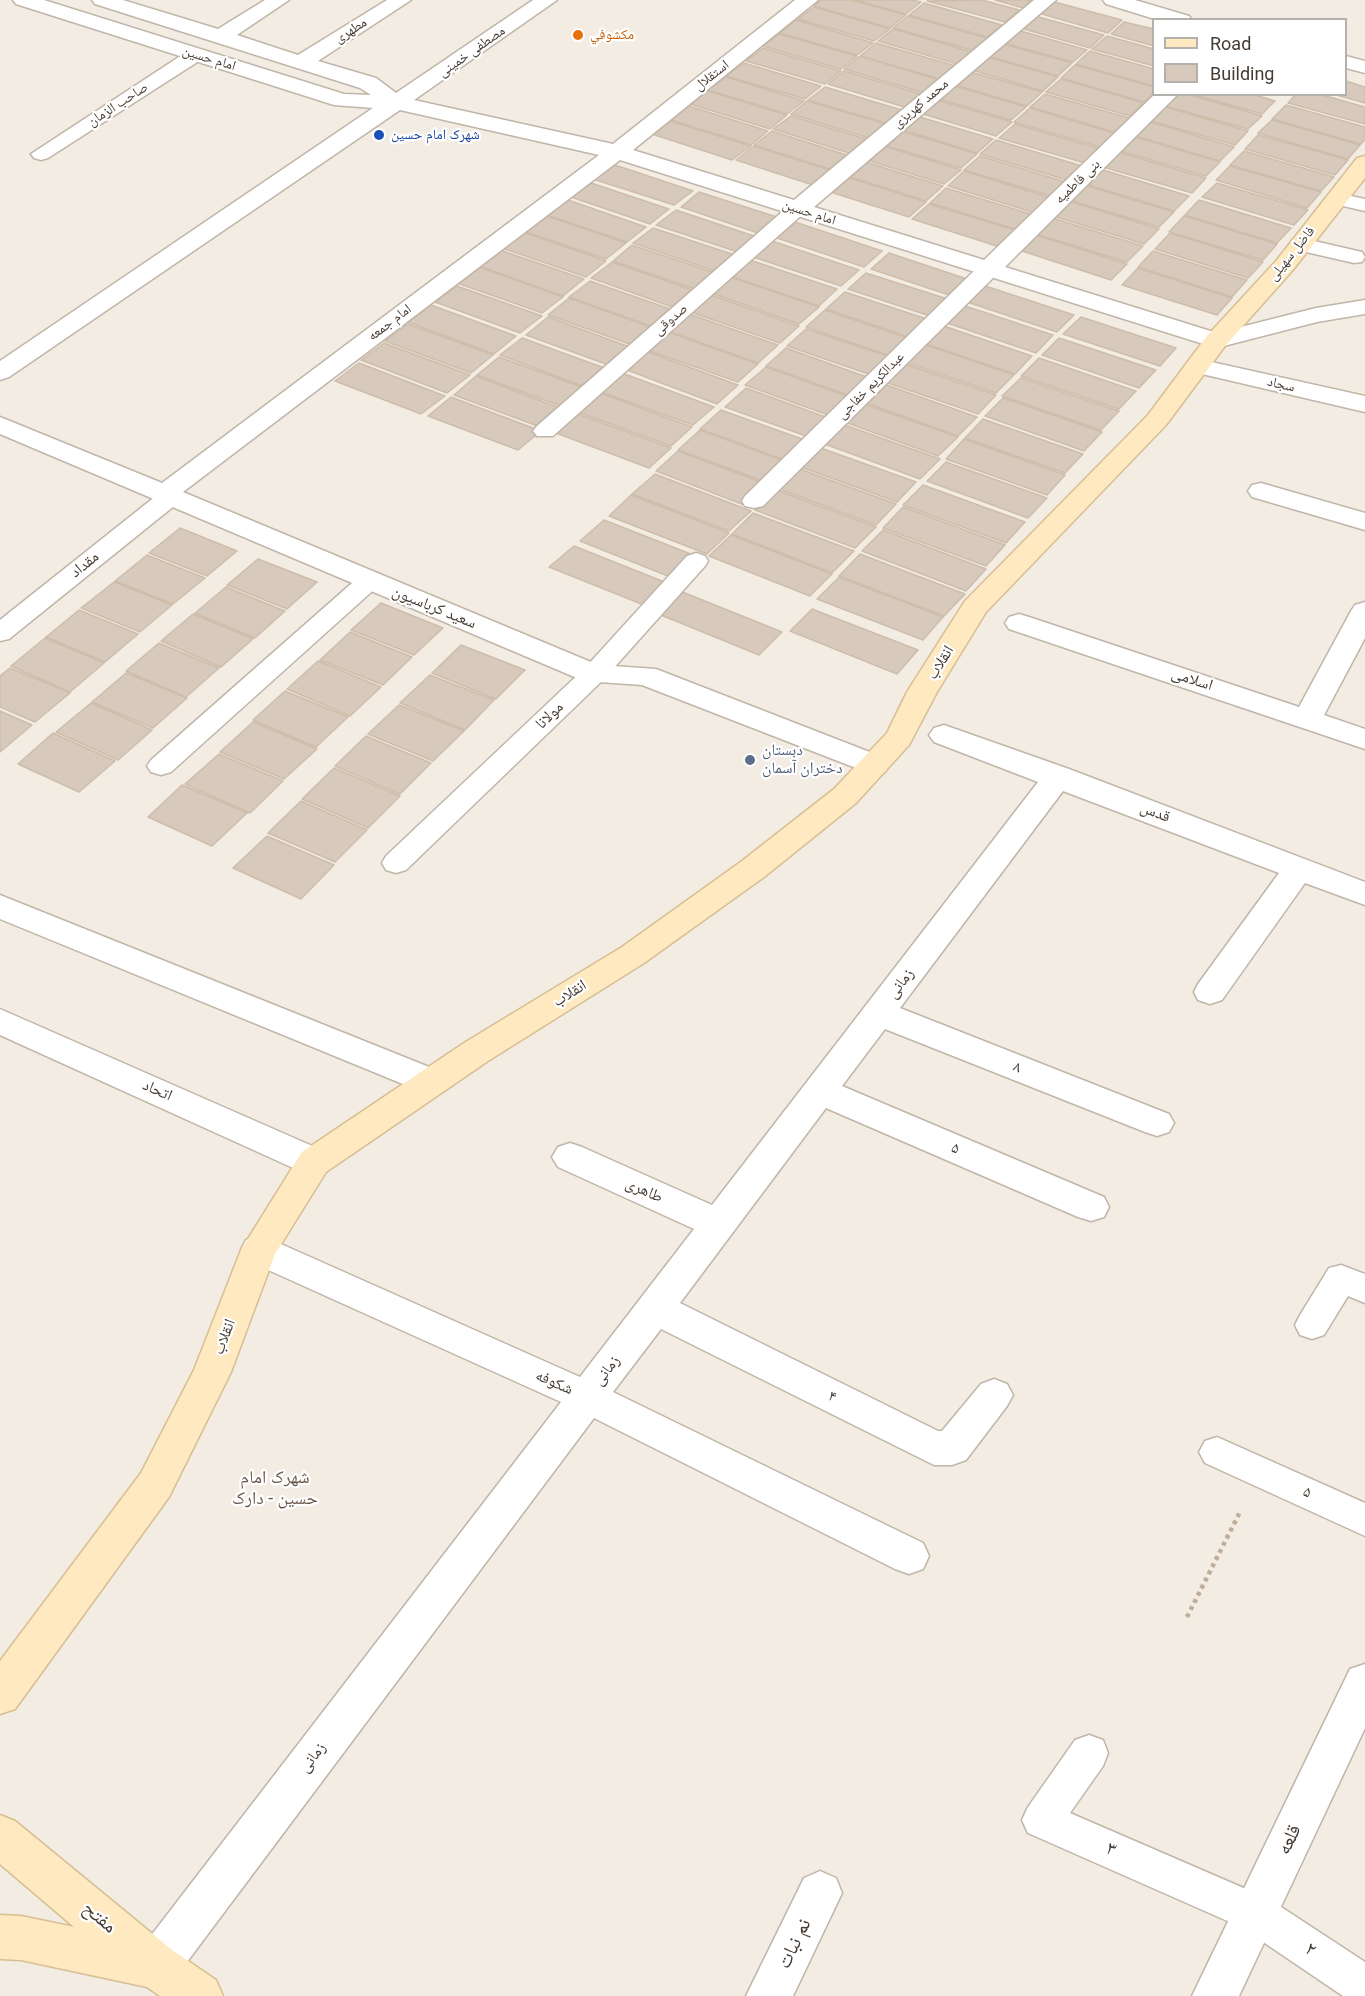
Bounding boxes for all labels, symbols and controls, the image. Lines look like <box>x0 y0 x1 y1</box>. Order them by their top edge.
street label: مطهری <box>332 15 370 47</box>
legend <box>1152 18 1347 96</box>
street label: مصطفی خمینی <box>435 23 509 81</box>
place label: مكشوفي <box>590 27 634 43</box>
marker: مكشوفي <box>571 28 585 42</box>
text: Road <box>1210 33 1251 54</box>
street label: امام حسین <box>180 43 238 75</box>
street label: استقلال <box>691 57 733 95</box>
text: Building <box>1210 63 1274 84</box>
street label: محمد کهریزی <box>890 76 952 132</box>
street label: صاحب الزمان <box>85 79 151 131</box>
place label: شهرک امام حسین <box>391 127 480 143</box>
marker: شهرک امام حسین <box>372 128 386 142</box>
street label: بنی فاطمیه <box>1052 156 1104 208</box>
street label: امام حسین <box>780 197 838 229</box>
street label: فاضل سهیلی <box>1265 224 1319 284</box>
street label: امام جمعه <box>365 301 415 345</box>
street label: صدوقی <box>651 301 691 339</box>
street label: عبدالکریم خفاجی <box>834 349 908 423</box>
street label: سجاد <box>1266 374 1296 396</box>
street label: مقداد <box>67 548 103 582</box>
street label: سعید کرباسیون <box>389 582 479 634</box>
street label: انقلاب <box>923 642 959 684</box>
street label: اسلامی <box>1169 664 1215 696</box>
street label: مولانا <box>532 698 568 734</box>
place label: دبستان دختران آسمان <box>762 741 843 779</box>
marker: دبستان دختران آسمان <box>743 753 757 767</box>
street label: قدس <box>1137 799 1173 827</box>
street label: زمانی <box>883 965 919 1003</box>
street label: انقلاب <box>549 976 591 1012</box>
street label: ۸ <box>1010 1058 1024 1078</box>
street label: اتحاد <box>139 1076 175 1106</box>
street label: ۵ <box>948 1139 962 1159</box>
street label: طاهری <box>622 1174 666 1208</box>
street label: انقلاب <box>209 1317 241 1357</box>
street label: زمانی <box>589 1352 625 1390</box>
street label: شکوفه <box>532 1366 576 1400</box>
street label: ۴ <box>824 1387 840 1407</box>
district label: شهرک امام حسین - دارک <box>232 1467 318 1510</box>
street label: ۵ <box>1300 1483 1314 1503</box>
street label: زمانی <box>295 1739 331 1777</box>
street label: قلعه <box>1273 1821 1307 1859</box>
street label: ۳ <box>1102 1837 1120 1863</box>
street label: مفتح <box>77 1897 121 1939</box>
street label: نم نبات <box>773 1915 817 1973</box>
street label: ۲ <box>1300 1938 1320 1962</box>

